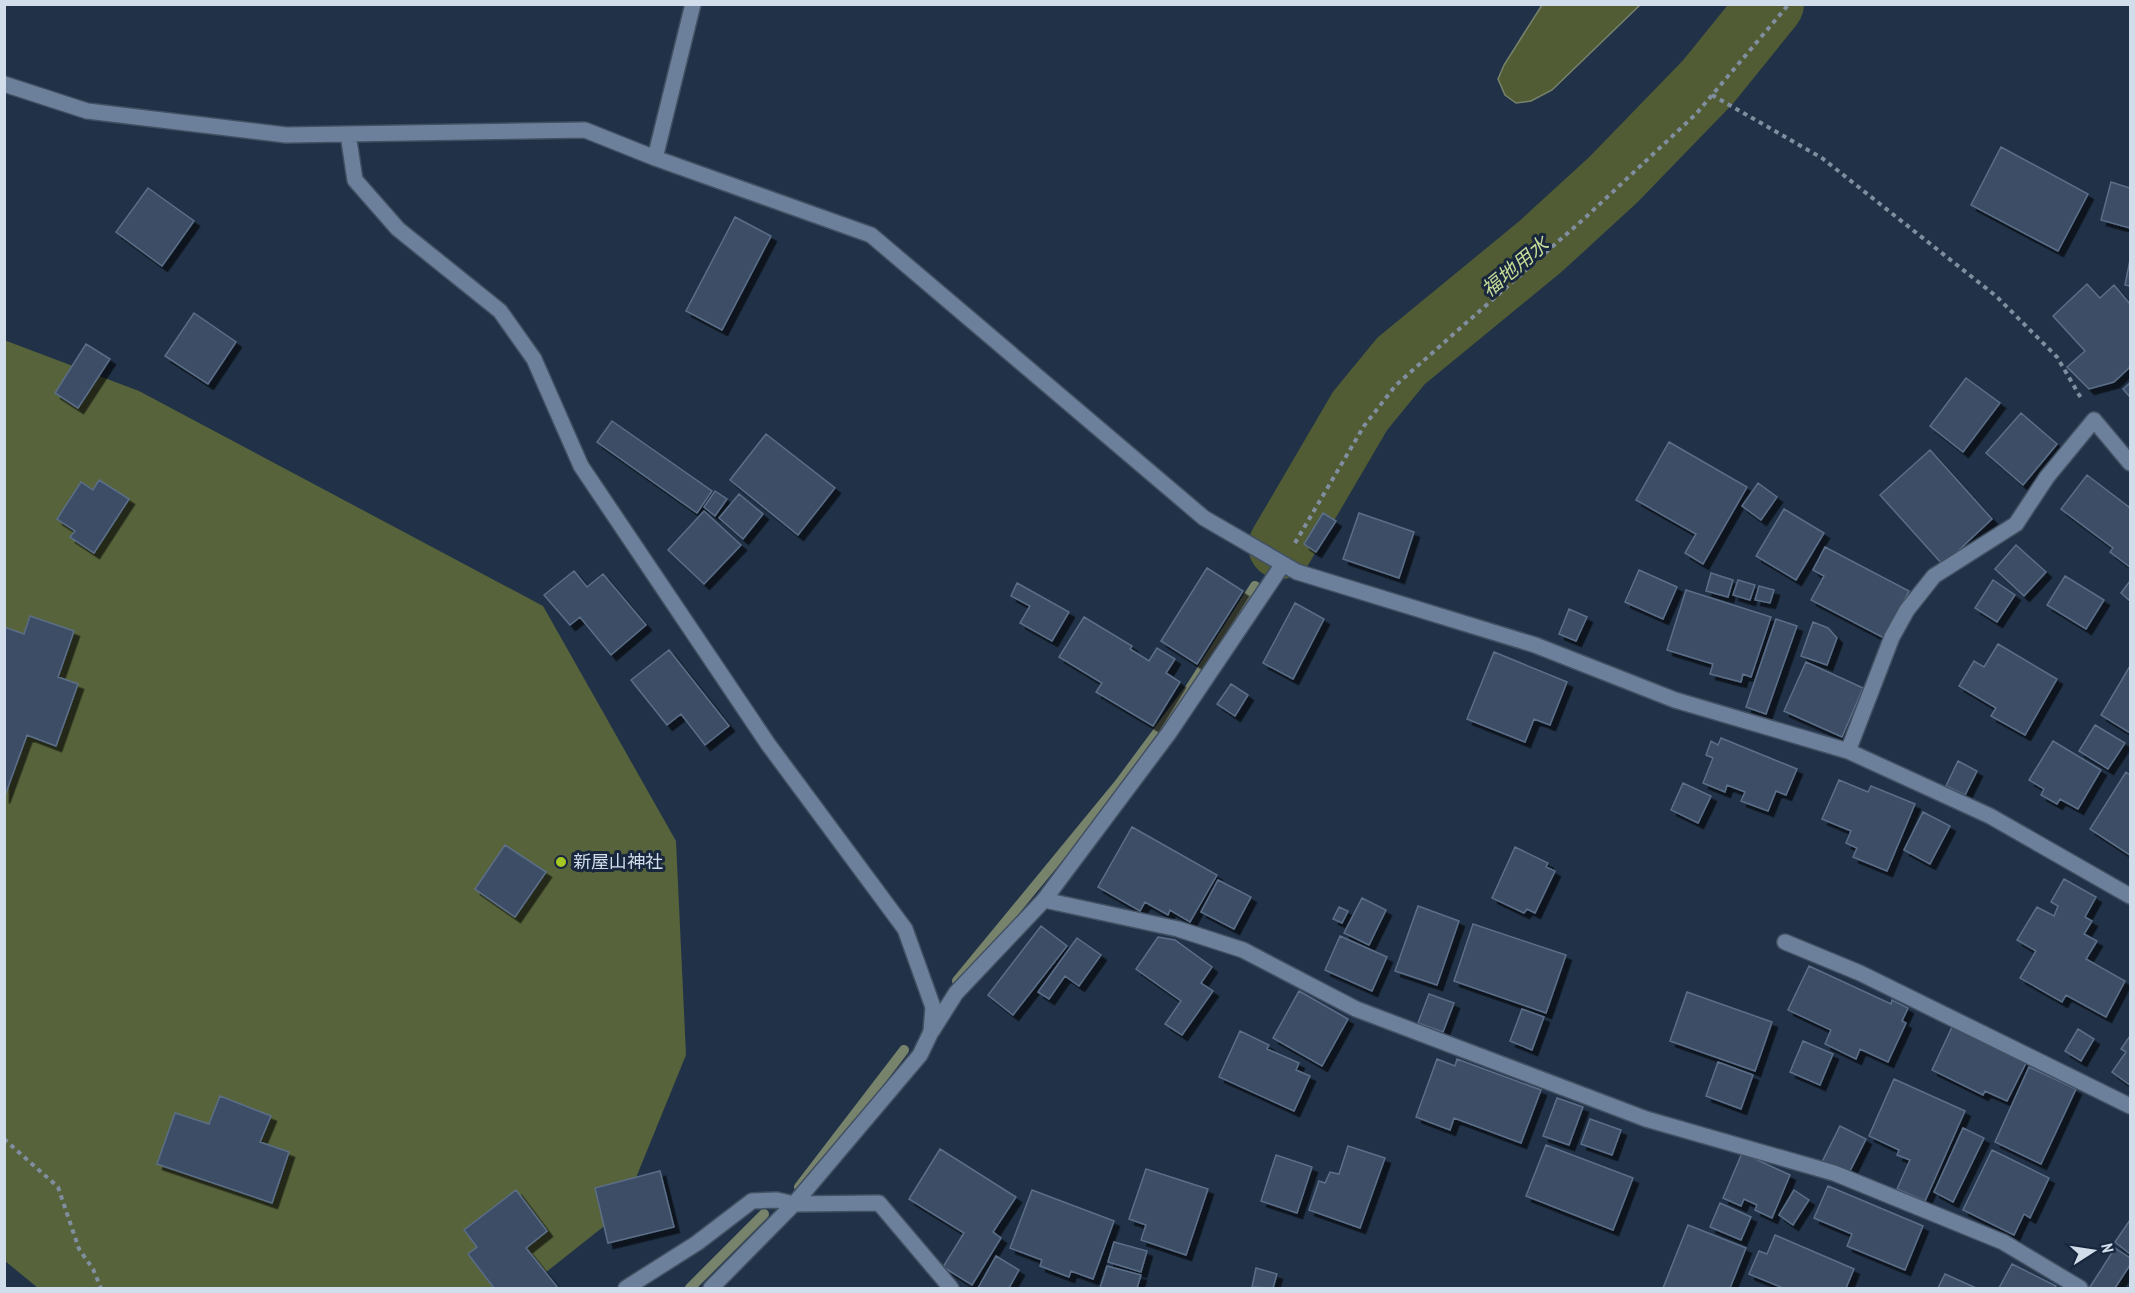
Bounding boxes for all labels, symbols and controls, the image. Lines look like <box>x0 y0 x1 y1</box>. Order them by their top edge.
water label: 福地用水 <box>1476 230 1556 303</box>
place label: 新屋山神社 <box>573 850 663 873</box>
marker: 新屋山神社 <box>554 855 568 869</box>
north arrow <box>2063 1221 2123 1281</box>
text: N <box>2097 1242 2118 1254</box>

